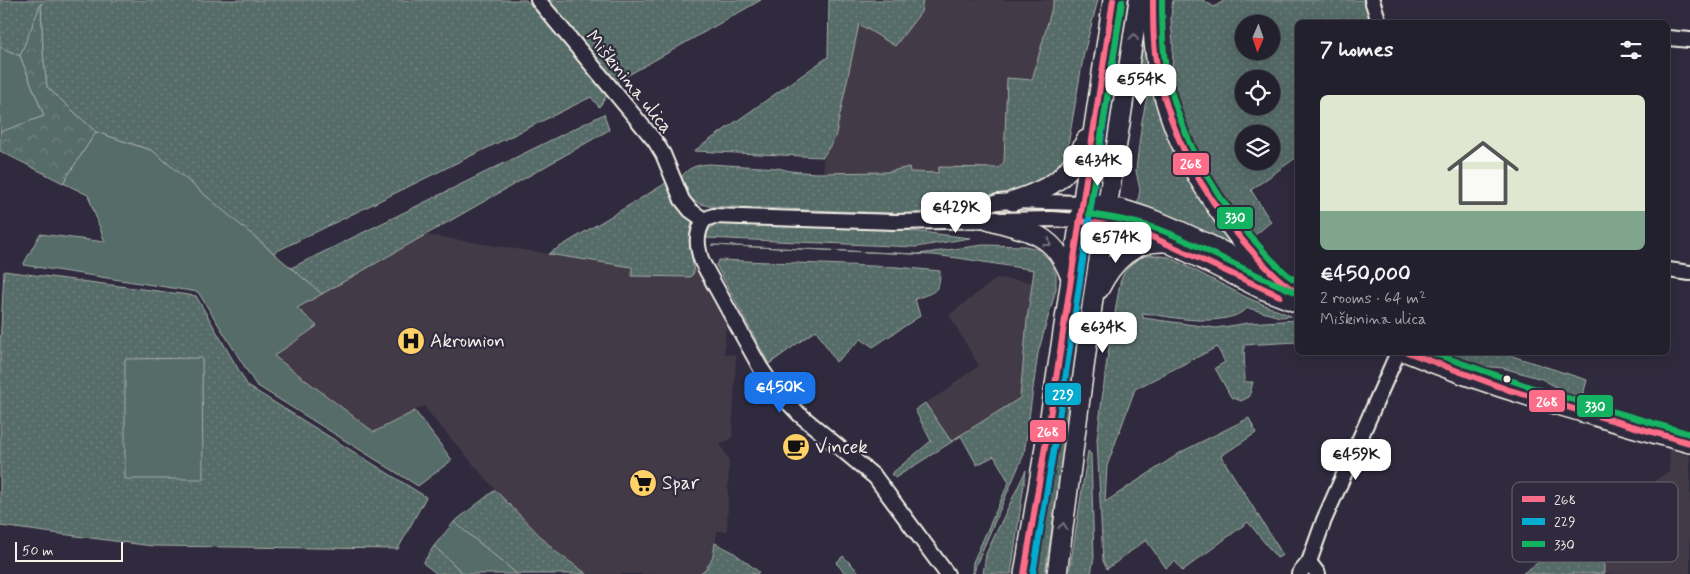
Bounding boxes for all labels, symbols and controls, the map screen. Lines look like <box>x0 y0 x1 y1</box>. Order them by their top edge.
north arrow <box>1235 15 1280 60</box>
map controls <box>1235 15 1280 170</box>
street label: Miškinina ulica <box>580 25 678 139</box>
one-way arrow <box>1128 32 1139 40</box>
text: 7 homes <box>1320 36 1393 64</box>
icon: filters <box>1617 36 1645 64</box>
pin: €554K <box>1106 64 1176 106</box>
text: €554K <box>1116 69 1166 90</box>
button: locate <box>1235 70 1280 115</box>
button: layers <box>1235 125 1280 170</box>
icon: home <box>1438 128 1528 218</box>
pin: €434K <box>1063 144 1133 187</box>
text: €434K <box>1074 150 1122 171</box>
line badge: 268 <box>1172 152 1210 176</box>
text: 268 <box>1180 155 1202 173</box>
pin: €429K <box>921 192 991 234</box>
text: €429K <box>932 197 980 218</box>
line badge: 330 <box>1216 206 1254 230</box>
text: 330 <box>1225 209 1245 227</box>
pin: €574K <box>1081 222 1151 264</box>
text: €574K <box>1092 227 1140 248</box>
one-way arrow <box>1043 237 1052 246</box>
text: €450,000 <box>1320 260 1411 288</box>
text: 2 rooms · 64 m² <box>1320 288 1426 309</box>
text: Miškinina ulica <box>1320 309 1426 330</box>
pin: €634K <box>1068 312 1138 354</box>
text: €634K <box>1080 317 1126 338</box>
hospital icon: Akromion <box>396 326 426 356</box>
place label: Akromion <box>430 329 505 354</box>
pin: €450K <box>745 372 815 414</box>
unlabelled marker <box>1502 374 1512 384</box>
text: €450K <box>755 377 805 398</box>
line badge: 229 <box>1044 382 1082 406</box>
text: 229 <box>1052 386 1074 404</box>
line badge: 268 <box>1528 389 1566 413</box>
text: 268 <box>1536 393 1558 411</box>
line badge: 330 <box>1576 394 1614 418</box>
text: 330 <box>1585 398 1605 416</box>
line badge: 268 <box>1029 419 1067 443</box>
text: 268 <box>1037 423 1059 441</box>
cafe icon: Vincek <box>781 432 811 462</box>
place label: Vincek <box>815 435 868 460</box>
pin: €459K <box>1321 438 1391 481</box>
text: €459K <box>1332 444 1380 465</box>
supermarket icon: Spar <box>628 468 658 498</box>
place label: Spar <box>662 471 700 496</box>
legend <box>1512 482 1678 562</box>
text: 268 <box>1554 491 1576 509</box>
text: 229 <box>1554 513 1576 531</box>
one-way arrow <box>1057 521 1068 529</box>
text: 330 <box>1554 536 1575 554</box>
scale bar <box>15 539 122 562</box>
text: 50 m <box>22 542 53 560</box>

